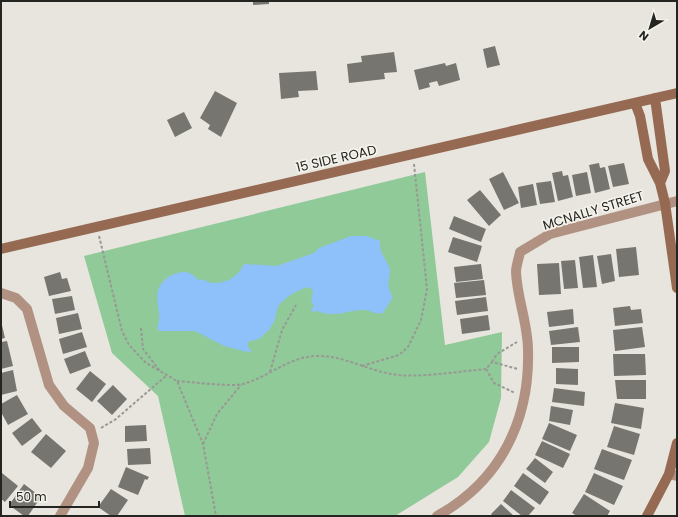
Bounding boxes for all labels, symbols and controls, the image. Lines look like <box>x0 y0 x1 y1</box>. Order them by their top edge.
north arrow <box>630 8 670 48</box>
text: N <box>636 27 652 45</box>
street label: 15 SIDE ROAD <box>294 140 378 177</box>
street label: MCNALLY STREET <box>540 186 646 235</box>
scale bar <box>10 483 99 509</box>
text: 50 m <box>16 488 47 505</box>

